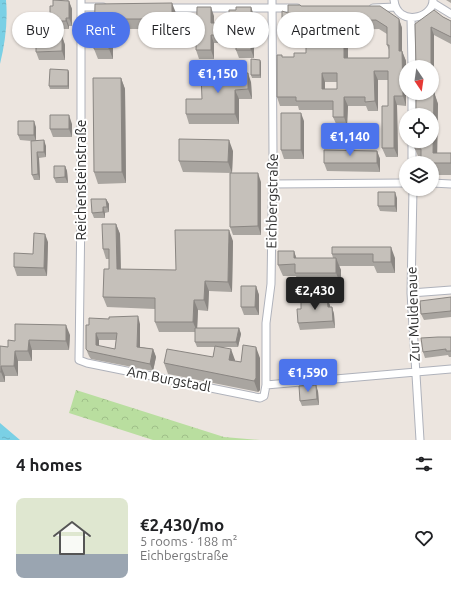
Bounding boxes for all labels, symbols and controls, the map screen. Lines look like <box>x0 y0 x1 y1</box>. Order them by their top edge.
chip: Buy <box>12 12 64 48</box>
chip: Rent <box>72 12 130 48</box>
chip: Filters <box>138 12 205 48</box>
chip: New <box>213 12 269 48</box>
chip: Apartment <box>277 12 374 48</box>
pin: €1,150 <box>185 60 251 94</box>
north arrow <box>399 60 439 100</box>
map controls <box>399 60 439 196</box>
text: €1,150 <box>198 66 238 80</box>
button: locate <box>399 108 439 148</box>
street label: Reichensteinstraße <box>73 120 89 240</box>
pin: €1,140 <box>317 123 383 157</box>
text: €1,140 <box>330 129 370 143</box>
street label: Eichbergstraße <box>263 153 281 249</box>
button: layers <box>399 156 439 196</box>
street label: Zur Muldenaue <box>403 266 423 362</box>
pin: €2,430 <box>282 277 348 311</box>
text: €2,430 <box>295 283 335 297</box>
pin: €1,590 <box>275 359 341 393</box>
street label: Am Burgstadl <box>126 363 213 395</box>
text: €1,590 <box>288 365 328 379</box>
icon: filters <box>413 453 435 475</box>
text: 4 homes <box>16 455 82 474</box>
icon: home <box>48 514 96 562</box>
text: €2,430/mo <box>140 515 224 534</box>
icon: heart <box>413 527 435 549</box>
text: 5 rooms · 188 m² <box>140 534 237 548</box>
text: Eichbergstraße <box>140 548 228 562</box>

